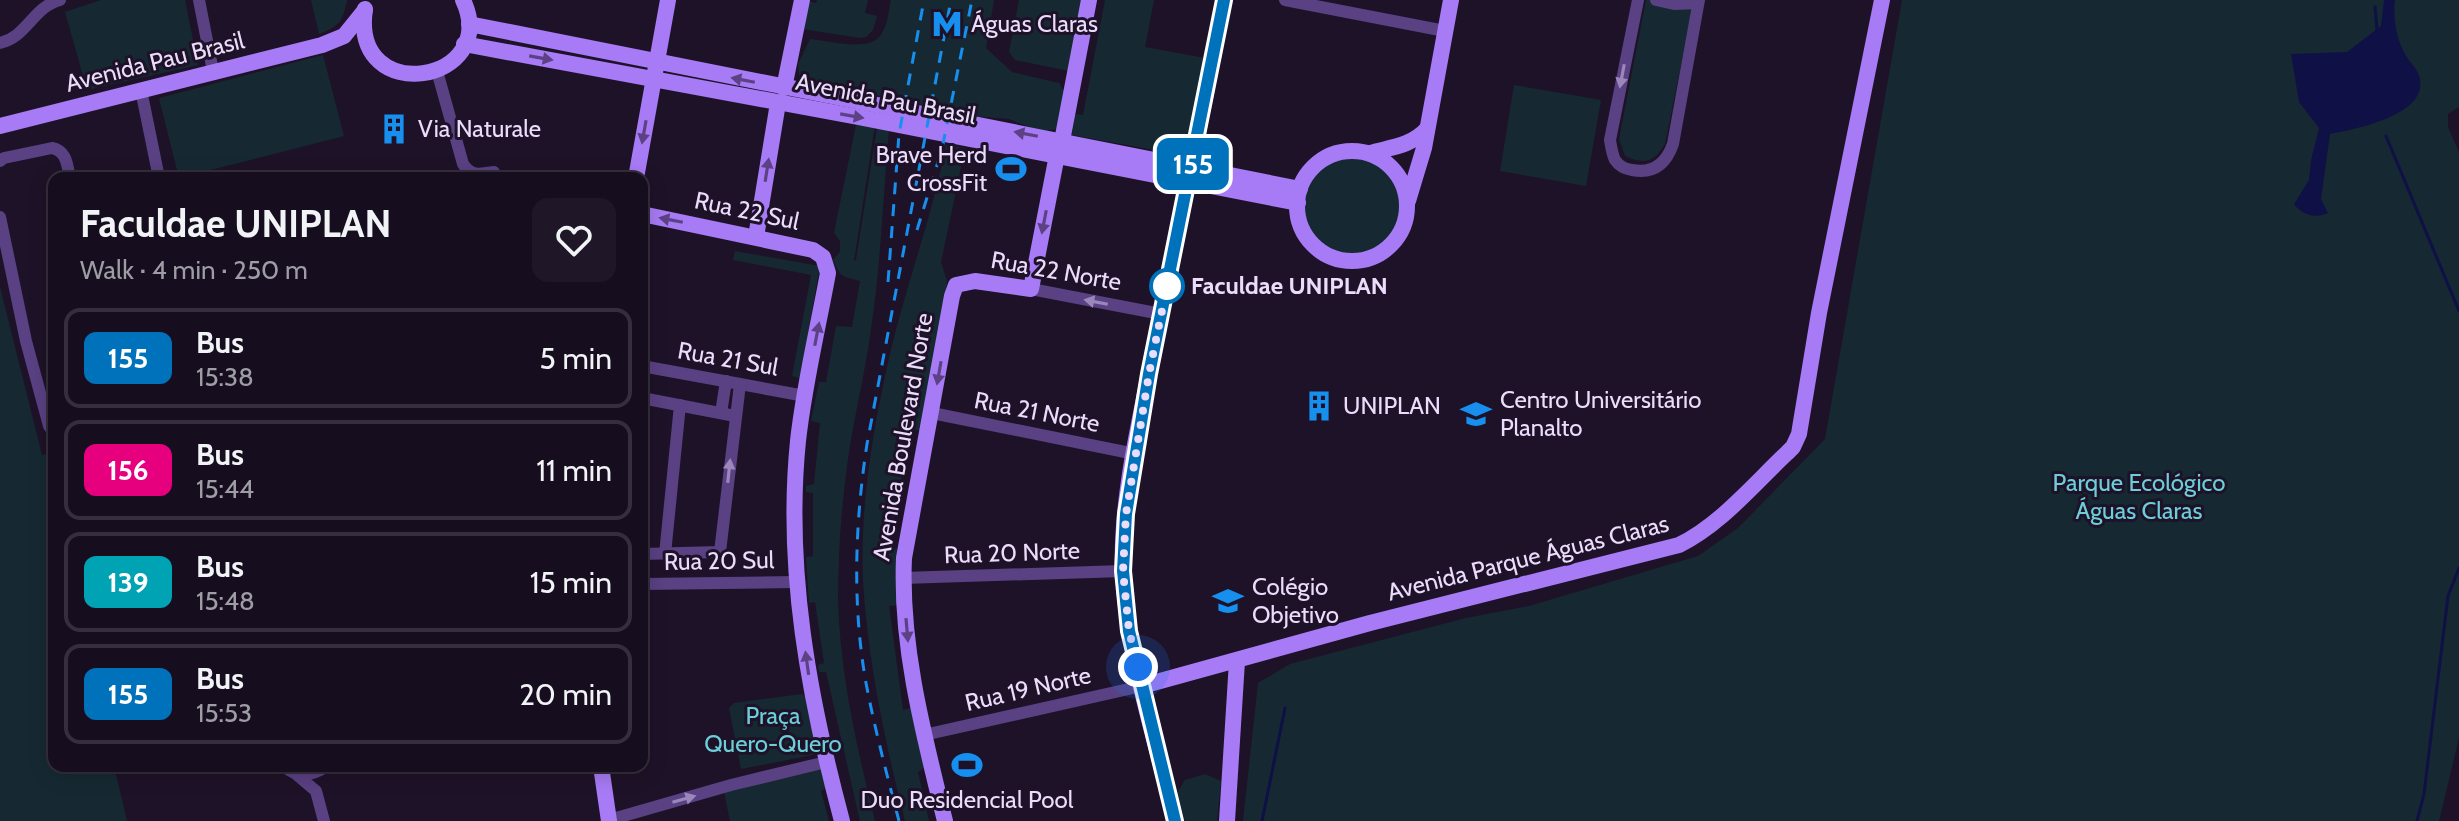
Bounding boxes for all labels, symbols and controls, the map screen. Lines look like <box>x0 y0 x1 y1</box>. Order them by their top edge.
metro station icon: Águas Claras <box>930 7 964 41</box>
place label: Águas Claras <box>971 9 1098 38</box>
street label: Avenida Pau Brasil <box>62 25 248 98</box>
one-way arrow <box>529 53 554 65</box>
one-way arrow <box>1615 64 1628 89</box>
street label: Avenida Pau Brasil <box>793 67 979 130</box>
one-way arrow <box>730 73 755 85</box>
one-way arrow <box>840 110 865 122</box>
building icon: Via Naturale <box>377 112 411 146</box>
place label: Via Naturale <box>418 114 541 143</box>
one-way arrow <box>637 120 649 145</box>
one-way arrow <box>1013 128 1038 140</box>
line badge: 155 <box>1147 138 1239 190</box>
place label: Brave Herd CrossFit <box>876 140 987 197</box>
text: 155 <box>1173 147 1213 181</box>
sports icon: Brave Herd CrossFit <box>994 152 1028 186</box>
one-way arrow <box>761 157 774 182</box>
street label: Rua 22 Sul <box>692 185 802 236</box>
button: heart <box>532 198 616 282</box>
text: Faculdae UNIPLAN <box>80 200 391 247</box>
one-way arrow <box>1037 210 1049 235</box>
one-way arrow <box>659 213 684 226</box>
street label: Rua 22 Norte <box>989 245 1124 296</box>
text: Walk · 4 min · 250 m <box>80 254 308 286</box>
marker: Faculdae UNIPLAN <box>1150 269 1184 303</box>
place label: Faculdae UNIPLAN <box>1191 271 1388 300</box>
one-way arrow <box>1083 295 1108 307</box>
street label: Avenida Boulevard Norte <box>866 311 939 563</box>
one-way arrow <box>811 322 823 347</box>
text: Bus <box>196 324 244 361</box>
street label: Rua 21 Sul <box>676 335 781 382</box>
text: 5 min <box>540 340 612 377</box>
text: 155 <box>108 341 148 375</box>
text: 15:38 <box>196 361 254 393</box>
one-way arrow <box>932 361 944 386</box>
street label: Rua 21 Norte <box>972 385 1102 438</box>
place label: Centro Universitário Planalto <box>1500 385 1701 442</box>
building icon: UNIPLAN <box>1302 389 1336 423</box>
place label: UNIPLAN <box>1343 391 1441 420</box>
school or university icon: Centro Universitário Planalto <box>1459 397 1493 431</box>
text: Bus <box>196 436 244 473</box>
text: 11 min <box>536 452 612 489</box>
text: 156 <box>107 453 149 487</box>
one-way arrow <box>722 458 735 483</box>
park label: Parque Ecológico Águas Claras <box>2053 468 2225 525</box>
text: 15:44 <box>196 473 254 505</box>
street label: Avenida Parque Águas Claras <box>1384 508 1672 607</box>
street label: Rua 20 Norte <box>943 536 1080 569</box>
street label: Rua 20 Sul <box>663 545 775 576</box>
text: Bus <box>196 548 244 585</box>
text: 15 min <box>530 564 612 601</box>
text: 139 <box>107 565 149 599</box>
place label: Colégio Objetivo <box>1252 572 1339 629</box>
school or university icon: Colégio Objetivo <box>1211 584 1245 618</box>
text: 15:48 <box>196 585 255 617</box>
one-way arrow <box>901 618 914 643</box>
your location <box>1118 647 1158 687</box>
one-way arrow <box>801 650 814 675</box>
text: Bus <box>196 660 244 697</box>
street label: Rua 19 Norte <box>962 660 1094 717</box>
text: 20 min <box>519 676 612 713</box>
text: 155 <box>108 677 148 711</box>
text: 15:53 <box>196 697 252 729</box>
park label: Praça Quero-Quero <box>704 701 842 758</box>
sports icon: Duo Residencial Pool <box>950 748 984 782</box>
place label: Duo Residencial Pool <box>861 785 1074 814</box>
one-way arrow <box>672 792 697 804</box>

